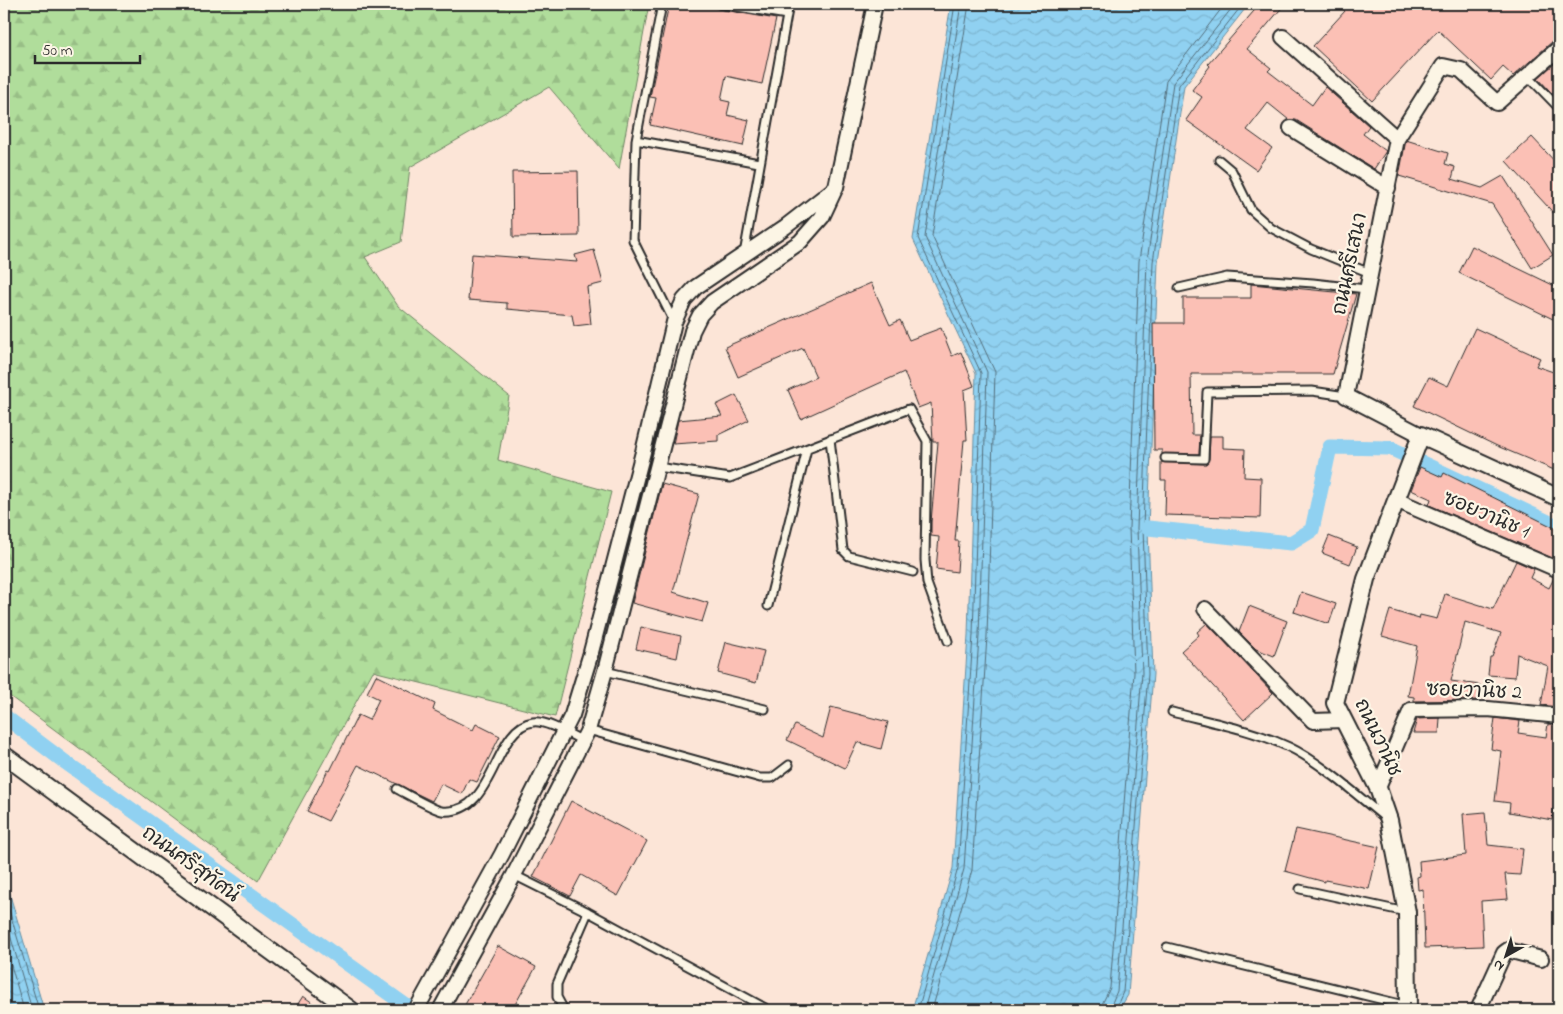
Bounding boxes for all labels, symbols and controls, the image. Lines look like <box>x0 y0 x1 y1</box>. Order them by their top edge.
scale bar <box>35 32 140 64</box>
text: 50 m <box>42 40 73 62</box>
street label: ถนนศรีเสนา <box>1326 210 1376 318</box>
street label: ซอยวานิช 1 <box>1438 485 1534 547</box>
street label: ซอยวานิช 2 <box>1426 676 1522 708</box>
street label: ถนนวานิช <box>1346 694 1408 782</box>
street label: ถนนศรีสุทัศน์ <box>135 819 246 911</box>
north arrow <box>1480 932 1530 982</box>
text: N <box>1488 954 1509 976</box>

